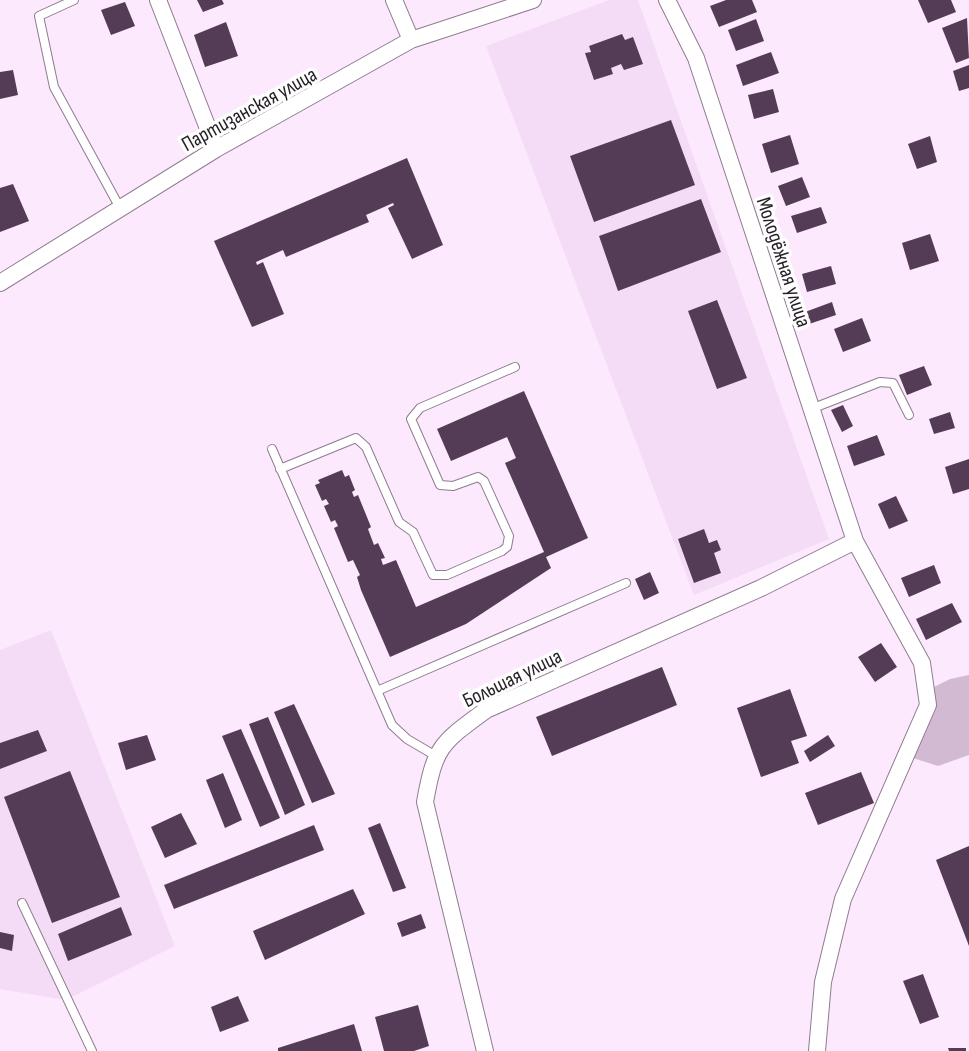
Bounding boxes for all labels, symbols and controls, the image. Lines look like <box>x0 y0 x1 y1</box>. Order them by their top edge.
street label: Партизанская улица <box>177 62 321 157</box>
street label: Молодёжная улица <box>751 194 816 330</box>
street label: Большая улица <box>459 644 566 713</box>

